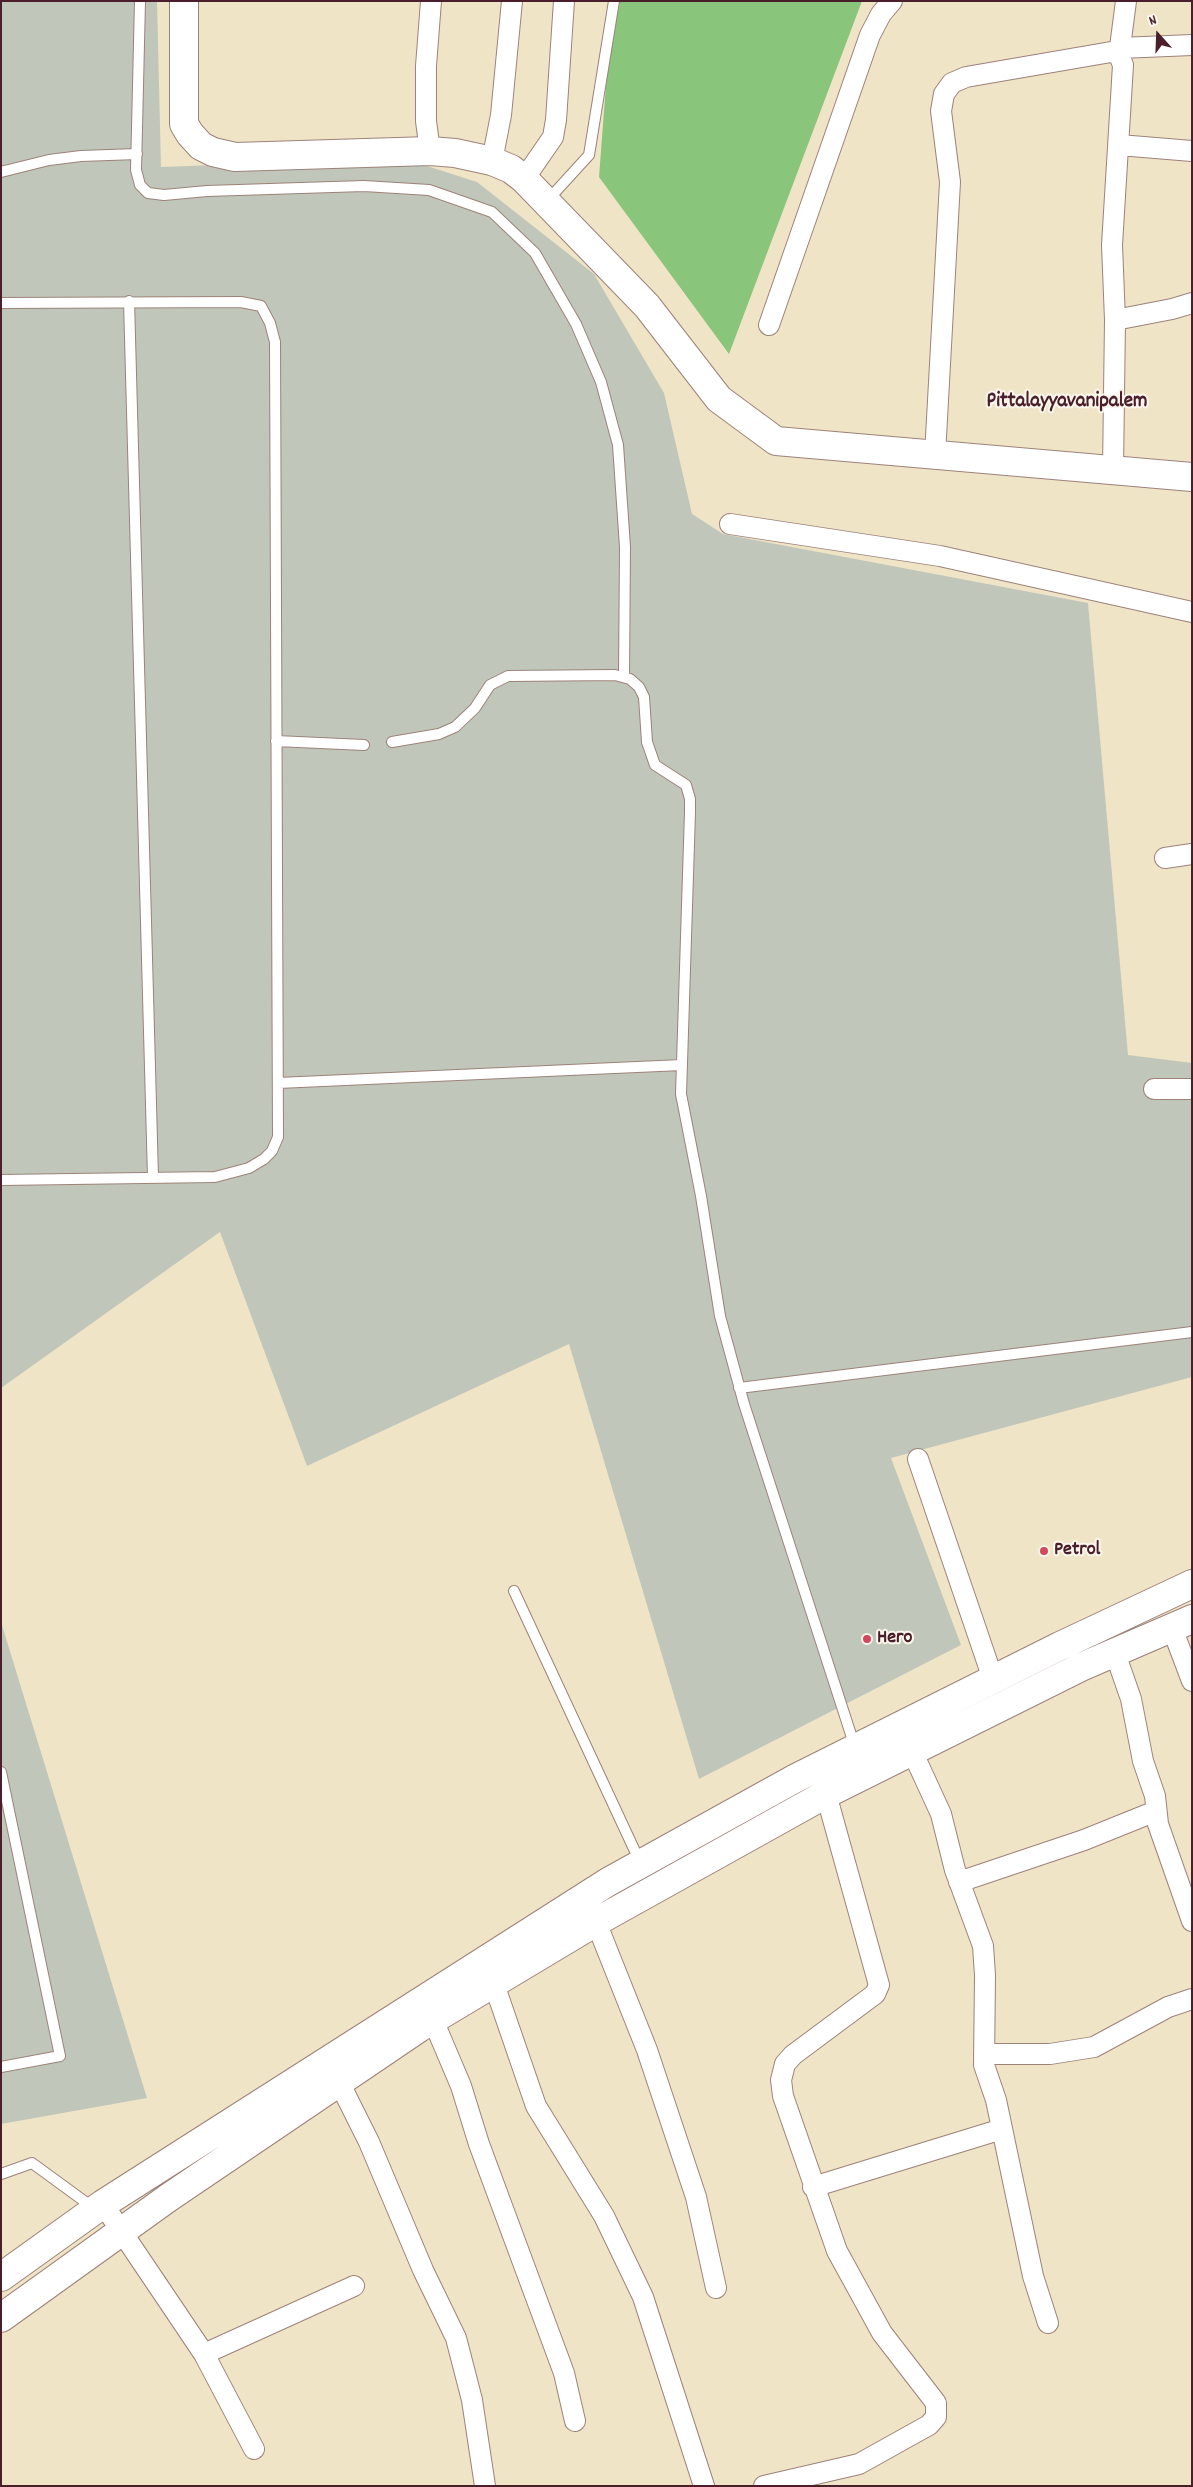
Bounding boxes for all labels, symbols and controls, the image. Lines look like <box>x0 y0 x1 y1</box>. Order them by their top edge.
north arrow <box>1133 10 1183 60</box>
text: N <box>1146 10 1160 31</box>
district label: Pittalayyavanipalem <box>987 390 1147 416</box>
place label: Petrol <box>1054 1539 1100 1563</box>
marker: Petrol <box>1038 1545 1050 1557</box>
place label: Hero <box>877 1627 912 1651</box>
marker: Hero <box>861 1633 873 1645</box>

